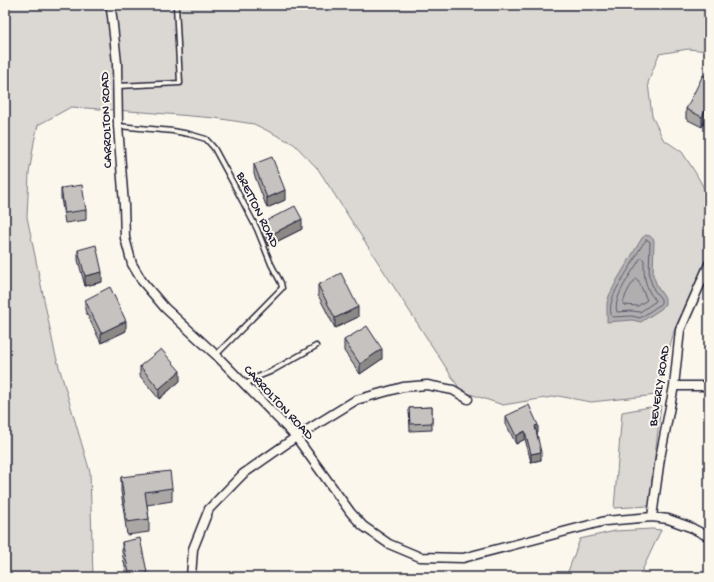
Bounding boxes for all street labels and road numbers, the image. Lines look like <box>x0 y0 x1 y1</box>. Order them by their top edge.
street label: CARROLTON ROAD <box>98 71 116 168</box>
street label: BRETTON ROAD <box>232 169 282 250</box>
street label: BEVERLY ROAD <box>646 344 674 428</box>
street label: CARROLTON ROAD <box>240 363 317 444</box>

